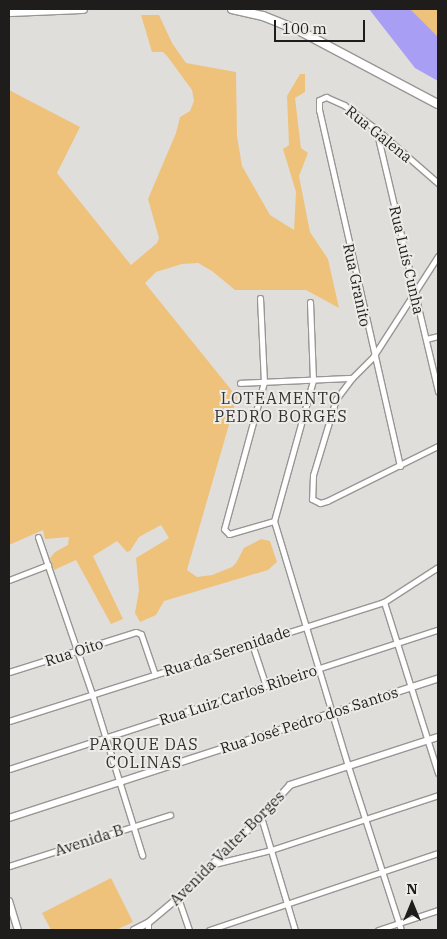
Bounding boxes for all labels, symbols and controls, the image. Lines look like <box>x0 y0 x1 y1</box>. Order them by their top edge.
scale bar <box>277 10 368 42</box>
text: 100 m <box>282 19 327 38</box>
street label: Rua Galena <box>342 102 416 166</box>
street label: Rua Luís Cunha <box>386 204 428 316</box>
street label: Rua Granito <box>339 242 375 328</box>
district label: LOTEAMENTO PEDRO BORGES <box>213 388 349 426</box>
street label: Rua da Serenidade <box>161 622 293 680</box>
street label: Rua Oito <box>43 634 105 670</box>
street label: Rua Luiz Carlos Ribeiro <box>157 661 319 729</box>
street label: Rua José Pedro dos Santos <box>218 683 400 757</box>
district label: PARQUE DAS COLINAS <box>88 734 200 772</box>
street label: Avenida Valter Borges <box>166 787 288 909</box>
street label: Avenida B <box>52 820 126 860</box>
north arrow <box>387 879 437 929</box>
text: N <box>406 880 418 898</box>

